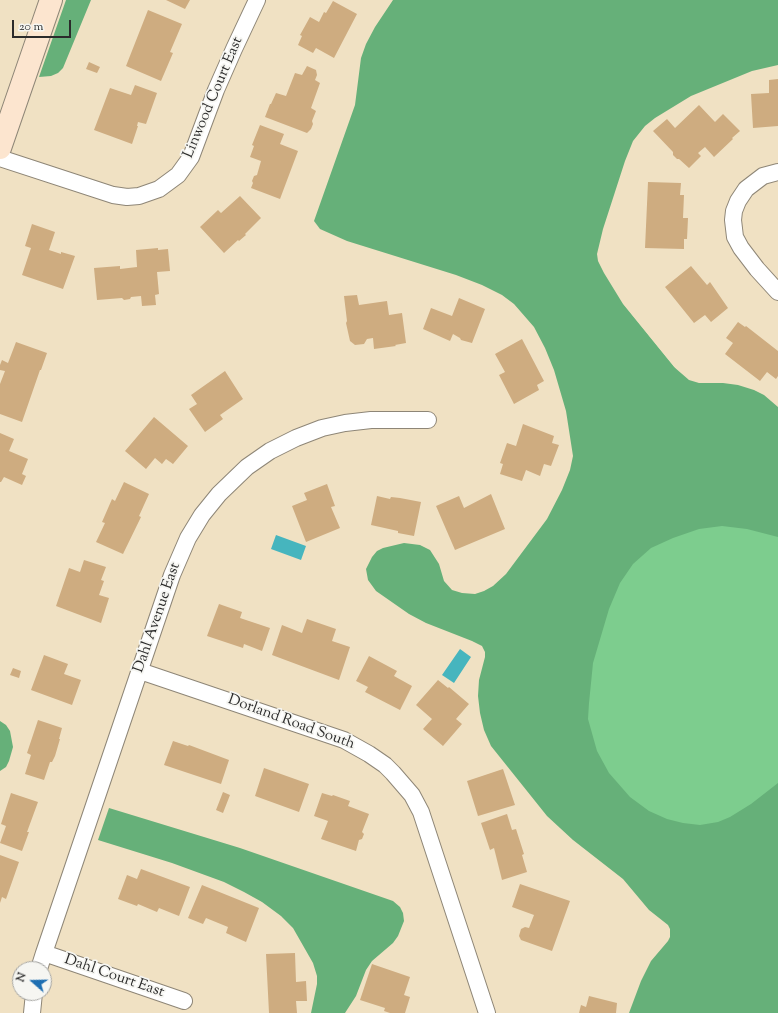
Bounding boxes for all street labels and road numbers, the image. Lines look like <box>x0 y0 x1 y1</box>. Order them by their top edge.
street label: Linwood Court East <box>180 35 248 161</box>
street label: Dahl Avenue East <box>131 561 185 675</box>
street label: Dorland Road South <box>225 692 357 754</box>
street label: Dahl Court East <box>62 951 166 1003</box>

